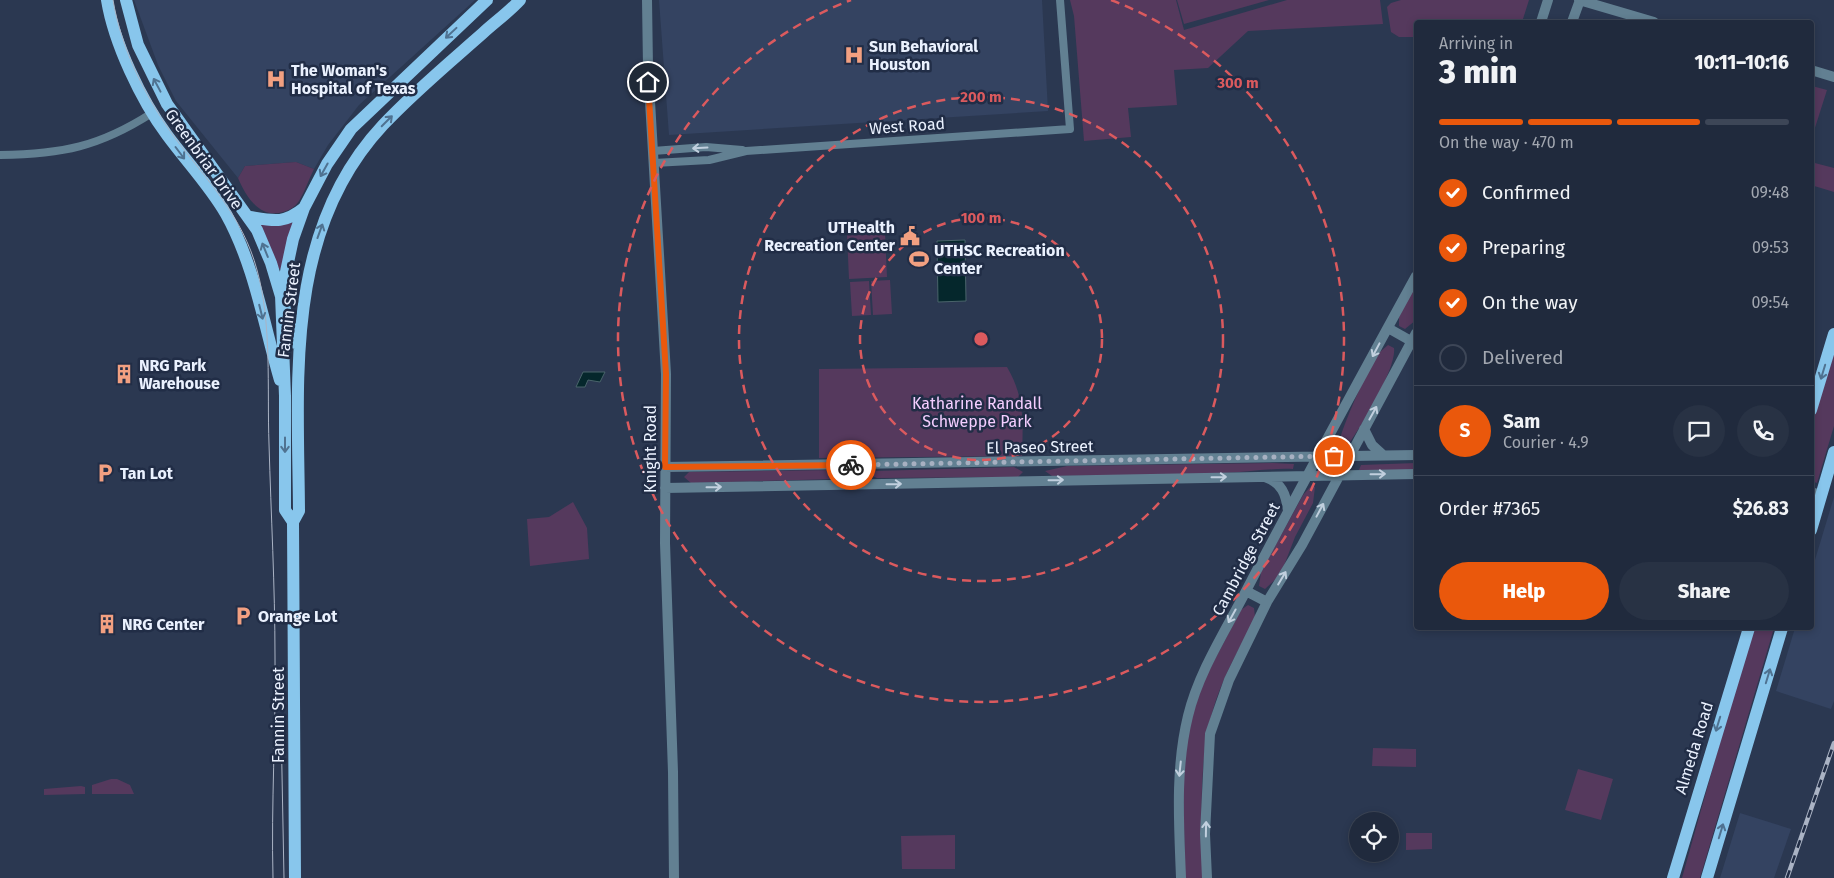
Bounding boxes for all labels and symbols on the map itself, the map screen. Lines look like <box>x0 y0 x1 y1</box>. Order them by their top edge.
one-way arrow <box>445 27 458 39</box>
place label: Sun Behavioral Houston <box>869 37 978 74</box>
hospital icon: Sun Behavioral Houston <box>843 44 865 66</box>
place label: The Woman's Hospital of Texas <box>291 61 416 98</box>
pin <box>627 61 669 103</box>
hospital icon: The Woman's Hospital of Texas <box>265 68 287 90</box>
text: 300 m <box>1216 74 1259 92</box>
one-way arrow <box>152 78 161 93</box>
text: 200 m <box>960 88 1002 106</box>
street label: Greenbriar Drive <box>161 105 247 213</box>
street label: West Road <box>868 114 946 138</box>
one-way arrow <box>381 115 393 127</box>
one-way arrow <box>692 143 708 152</box>
one-way arrow <box>175 146 186 159</box>
one-way arrow <box>319 162 329 177</box>
text: 100 m <box>961 209 1001 227</box>
place label: UTHealth Recreation Center <box>764 218 896 255</box>
one-way arrow <box>315 224 325 239</box>
public building icon: UTHealth Recreation Center <box>899 225 921 247</box>
place label: UTHSC Recreation Center <box>934 241 1065 278</box>
one-way arrow <box>260 242 269 257</box>
sports icon: UTHSC Recreation Center <box>908 248 930 270</box>
street label: Fannin Street <box>274 261 304 359</box>
one-way arrow <box>256 303 266 319</box>
centre of rings <box>972 330 990 348</box>
one-way arrow <box>1371 342 1380 357</box>
place label: NRG Park Warehouse <box>139 356 220 393</box>
building icon: NRG Park Warehouse <box>113 363 135 385</box>
one-way arrow <box>1817 363 1827 379</box>
park label: Katharine Randall Schweppe Park <box>912 394 1042 431</box>
street label: Knight Road <box>641 405 660 493</box>
one-way arrow <box>1368 405 1378 420</box>
pin <box>1313 435 1355 477</box>
one-way arrow <box>280 436 290 453</box>
street label: El Paseo Street <box>986 437 1094 457</box>
courier <box>826 440 876 490</box>
parking icon: Tan Lot <box>94 462 116 484</box>
place label: Tan Lot <box>120 464 174 483</box>
one-way arrow <box>1369 470 1385 479</box>
one-way arrow <box>1210 472 1226 482</box>
one-way arrow <box>1048 475 1064 485</box>
one-way arrow <box>885 479 901 489</box>
one-way arrow <box>705 482 721 491</box>
street label: Cambridge Street <box>1208 499 1284 619</box>
one-way arrow <box>1316 503 1325 518</box>
one-way arrow <box>1277 572 1287 586</box>
parking icon: Orange Lot <box>232 605 254 627</box>
place label: Orange Lot <box>258 607 338 626</box>
one-way arrow <box>1227 609 1237 624</box>
building icon: NRG Center <box>96 613 118 635</box>
place label: NRG Center <box>122 615 205 634</box>
street label: Fannin Street <box>269 667 288 763</box>
one-way arrow <box>1763 668 1773 684</box>
street label: Almeda Road <box>1671 699 1717 797</box>
one-way arrow <box>1713 716 1723 732</box>
one-way arrow <box>1175 761 1185 777</box>
one-way arrow <box>1201 822 1211 838</box>
one-way arrow <box>1717 824 1727 840</box>

